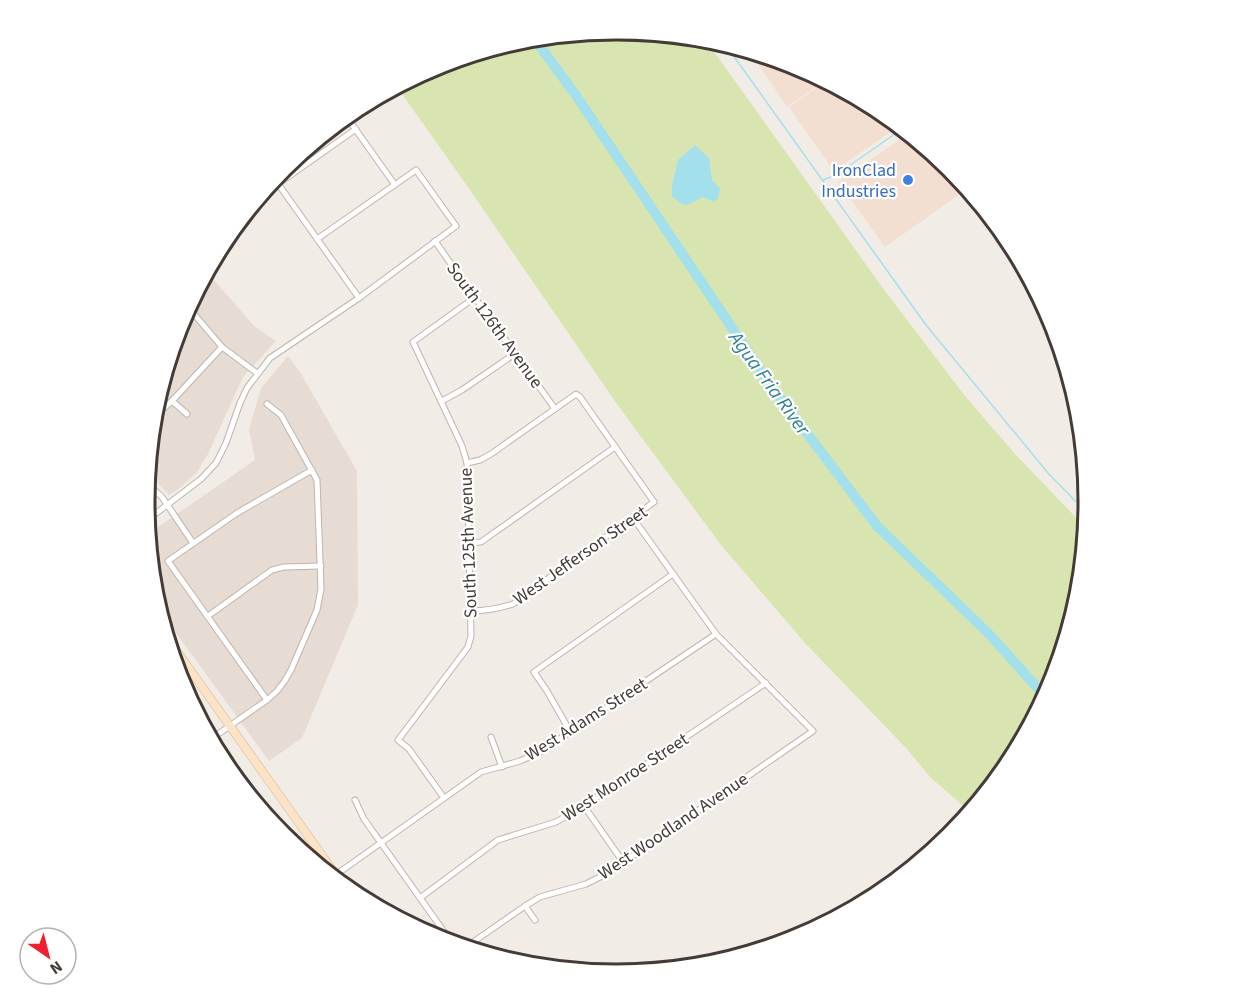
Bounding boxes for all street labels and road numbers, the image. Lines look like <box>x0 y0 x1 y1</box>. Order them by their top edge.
street label: South 126th Avenue <box>440 257 549 394</box>
street label: South 125th Avenue <box>453 467 484 619</box>
street label: West Jefferson Street <box>508 500 652 611</box>
street label: West Adams Street <box>520 672 652 767</box>
street label: West Monroe Street <box>557 727 693 828</box>
street label: West Woodland Avenue <box>593 767 753 886</box>

